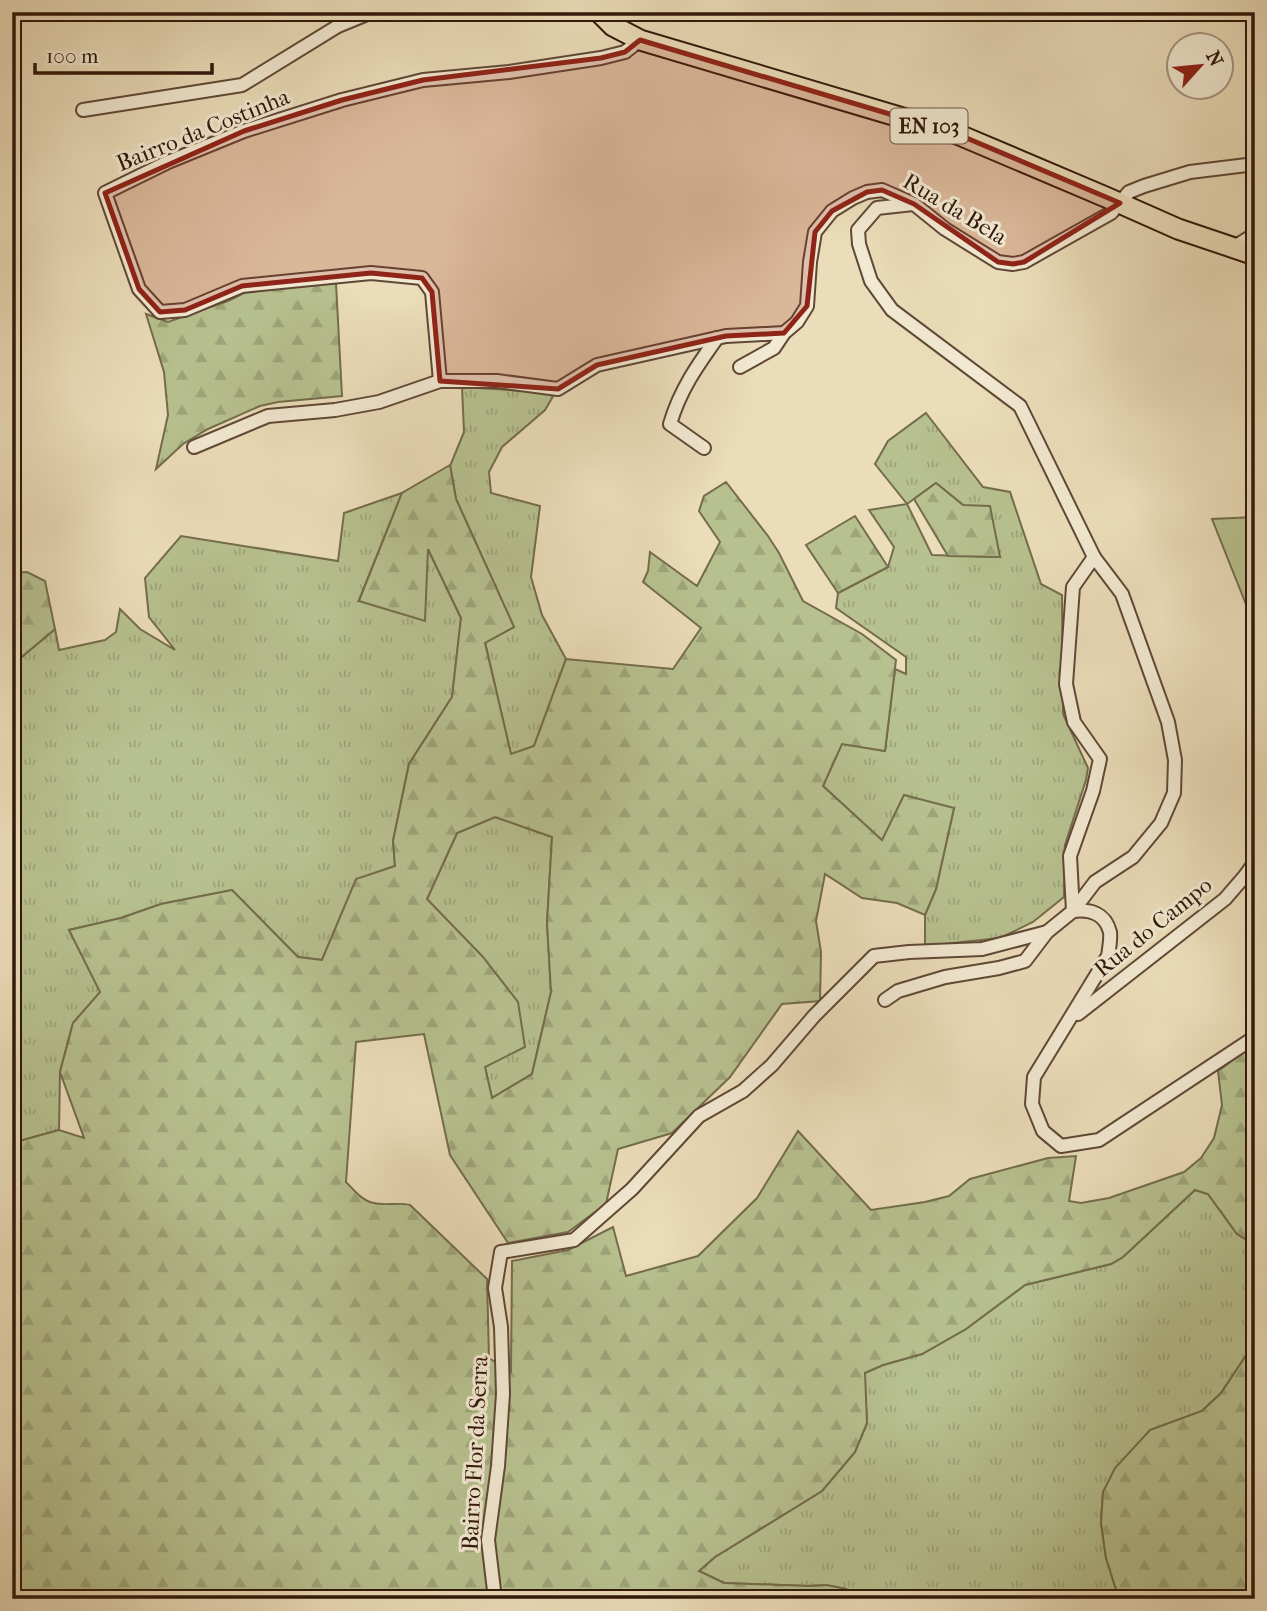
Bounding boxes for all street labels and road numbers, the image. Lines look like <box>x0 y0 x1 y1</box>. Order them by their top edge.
street label: Bairro da Costinha <box>113 83 294 177</box>
road number: EN 103 <box>890 108 968 144</box>
street label: Rua da Bela <box>898 167 1012 251</box>
street label: Rua do Campo <box>1089 871 1217 983</box>
street label: Bairro Flor da Serra <box>456 1355 494 1551</box>

